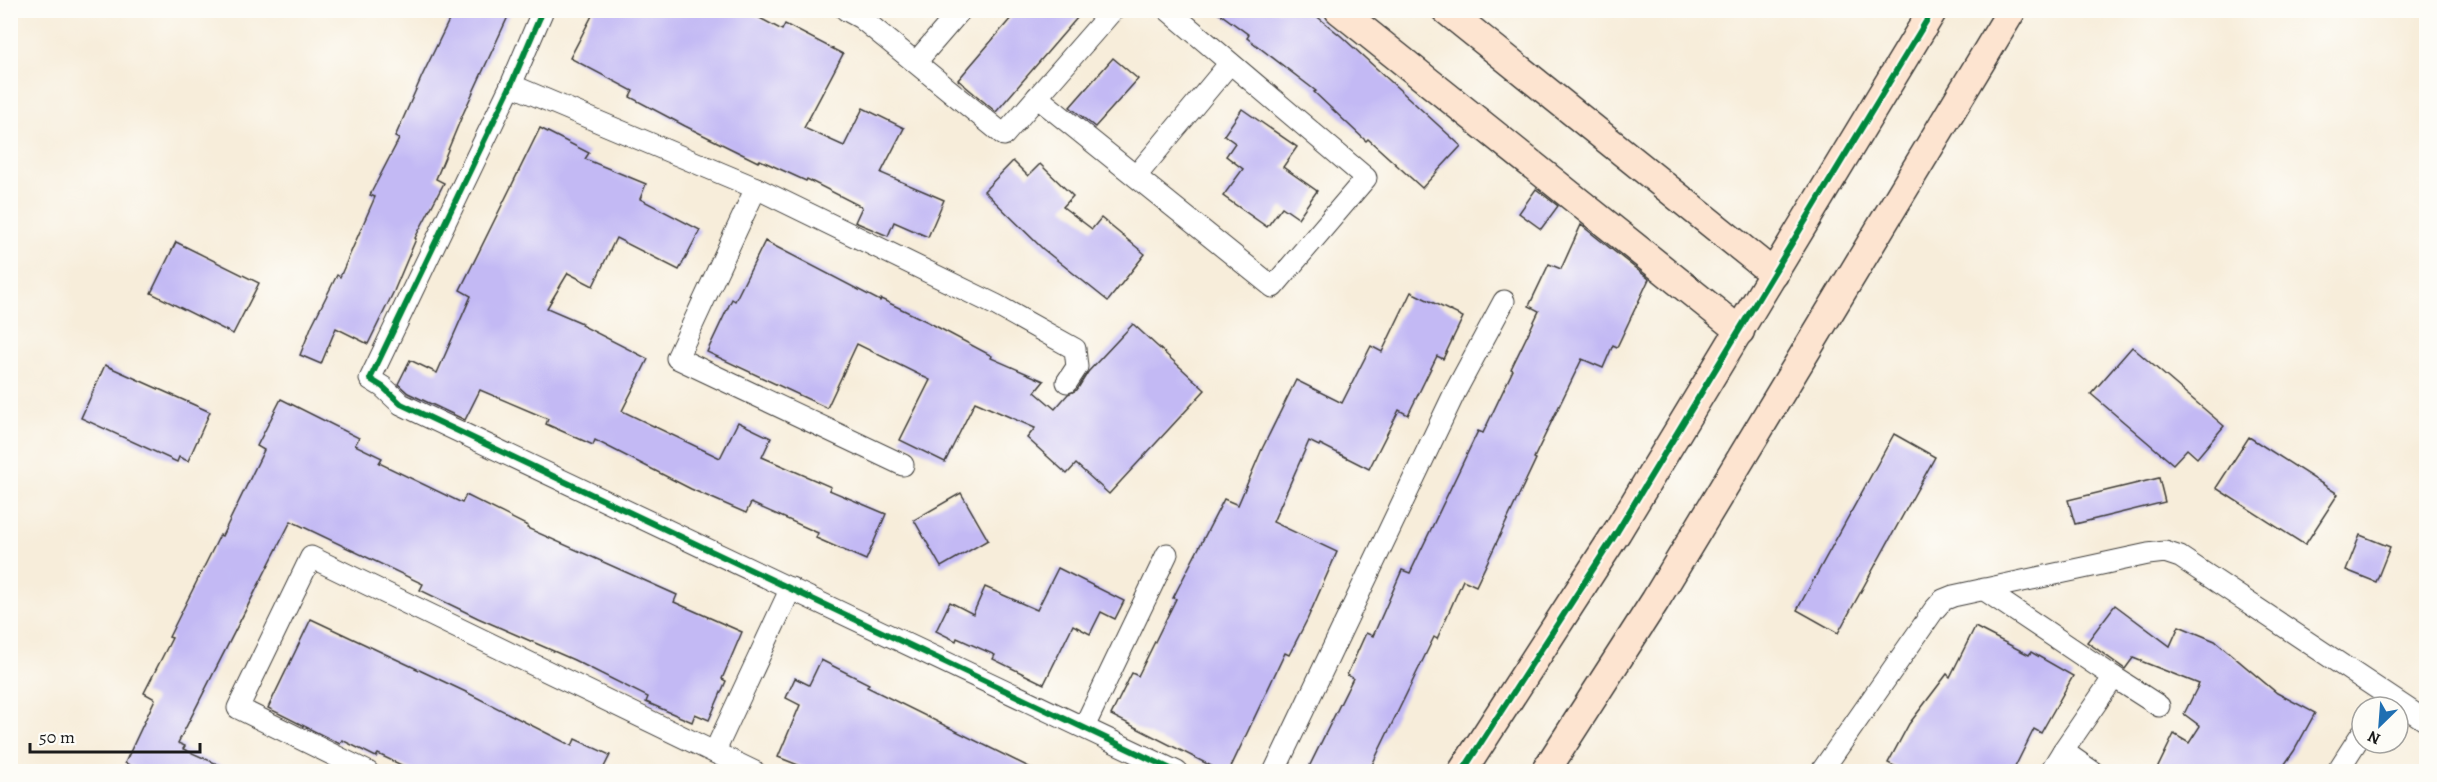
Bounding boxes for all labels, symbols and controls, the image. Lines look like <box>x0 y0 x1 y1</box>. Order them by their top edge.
north arrow <box>2350 695 2410 755</box>
scale bar <box>30 716 200 754</box>
text: 50 m <box>39 725 75 749</box>
text: N <box>2364 725 2384 750</box>

